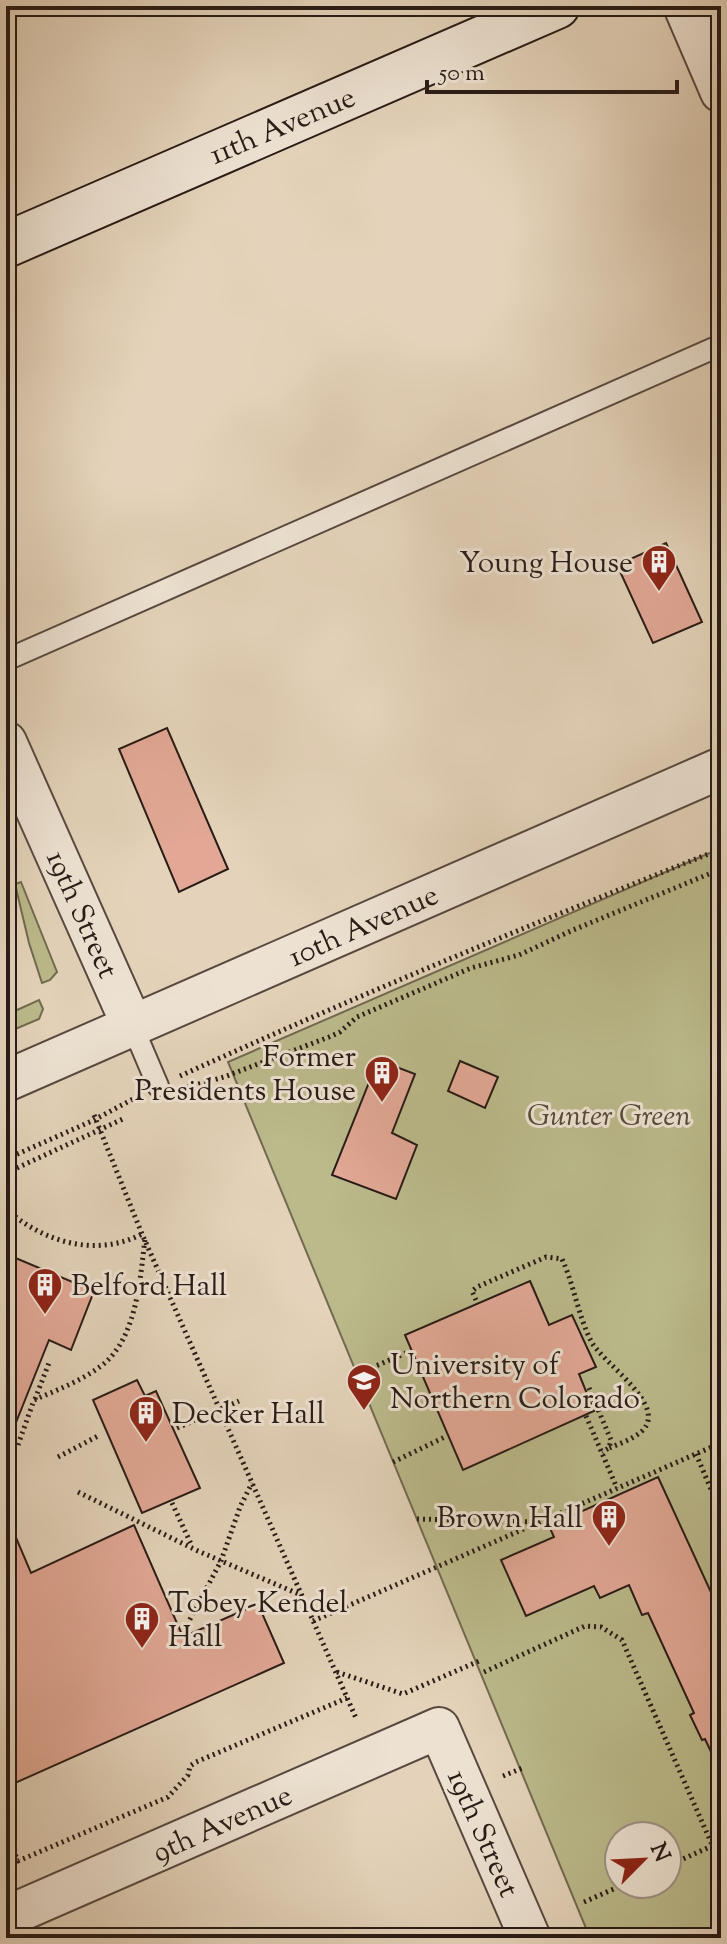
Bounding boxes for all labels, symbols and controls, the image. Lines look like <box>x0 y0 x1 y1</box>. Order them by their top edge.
scale bar <box>427 44 677 94</box>
text: 50 m <box>437 57 485 91</box>
street label: 11th Avenue <box>203 77 363 177</box>
place label: Young House <box>459 543 633 586</box>
building icon: Young House <box>640 543 678 593</box>
street label: 19th Street <box>33 844 128 986</box>
street label: 10th Avenue <box>282 875 446 979</box>
place label: Former Presidents House <box>134 1037 356 1114</box>
building icon: Former Presidents House <box>363 1054 401 1104</box>
park label: Gunter Green <box>527 1096 691 1139</box>
building icon: Belford Hall <box>26 1266 64 1316</box>
place label: Belford Hall <box>71 1266 227 1309</box>
place label: University of Northern Colorado <box>390 1345 640 1422</box>
school or university icon: University of Northern Colorado <box>345 1362 383 1412</box>
building icon: Decker Hall <box>127 1394 165 1444</box>
place label: Decker Hall <box>172 1394 325 1437</box>
place label: Brown Hall <box>436 1498 583 1541</box>
building icon: Brown Hall <box>590 1498 628 1548</box>
place label: Tobey-Kendel Hall <box>168 1583 348 1660</box>
building icon: Tobey-Kendel Hall <box>123 1600 161 1650</box>
street label: 19th Street <box>434 1763 529 1905</box>
street label: 9th Avenue <box>146 1775 300 1875</box>
north arrow <box>603 1820 683 1900</box>
text: N <box>640 1839 677 1868</box>

